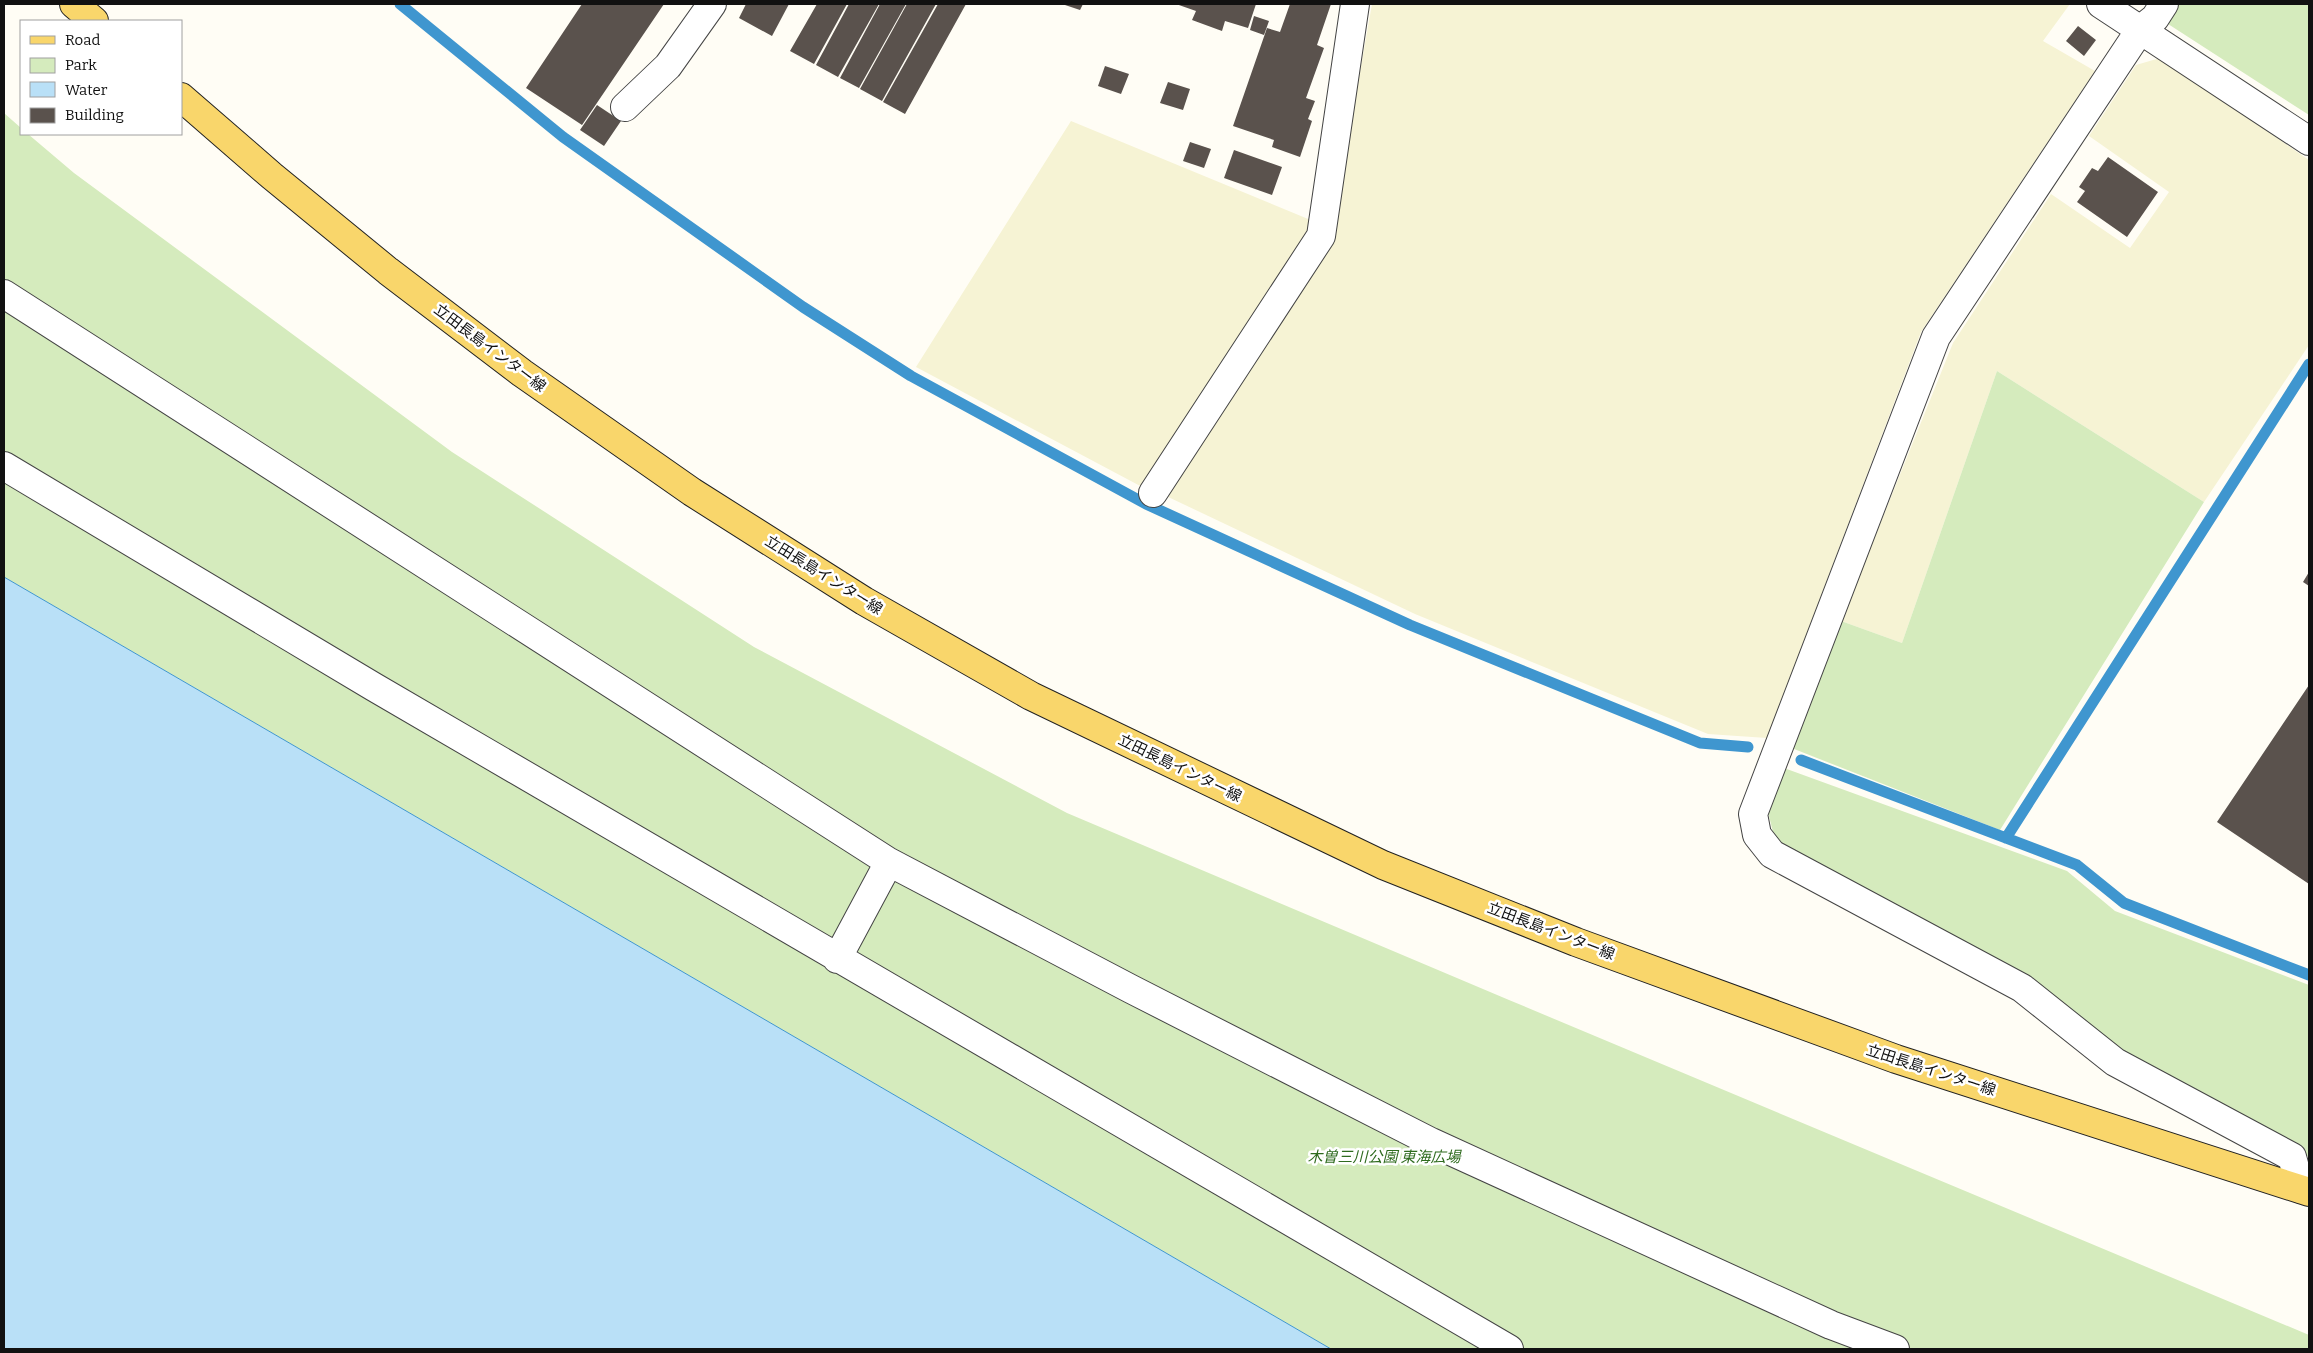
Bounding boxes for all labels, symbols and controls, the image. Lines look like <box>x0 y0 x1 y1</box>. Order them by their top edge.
legend <box>20 20 182 135</box>
text: Road <box>65 31 100 49</box>
text: Park <box>65 56 97 74</box>
text: Water <box>65 81 108 99</box>
text: Building <box>65 106 124 124</box>
street label: 立田長島インター線 <box>431 300 549 396</box>
street label: 立田長島インター線 <box>762 532 886 618</box>
street label: 立田長島インター線 <box>1115 730 1245 806</box>
street label: 立田長島インター線 <box>1485 898 1617 964</box>
street label: 立田長島インター線 <box>1864 1041 1998 1099</box>
park label: 木曽三川公園 東海広場 <box>1308 1148 1462 1166</box>

